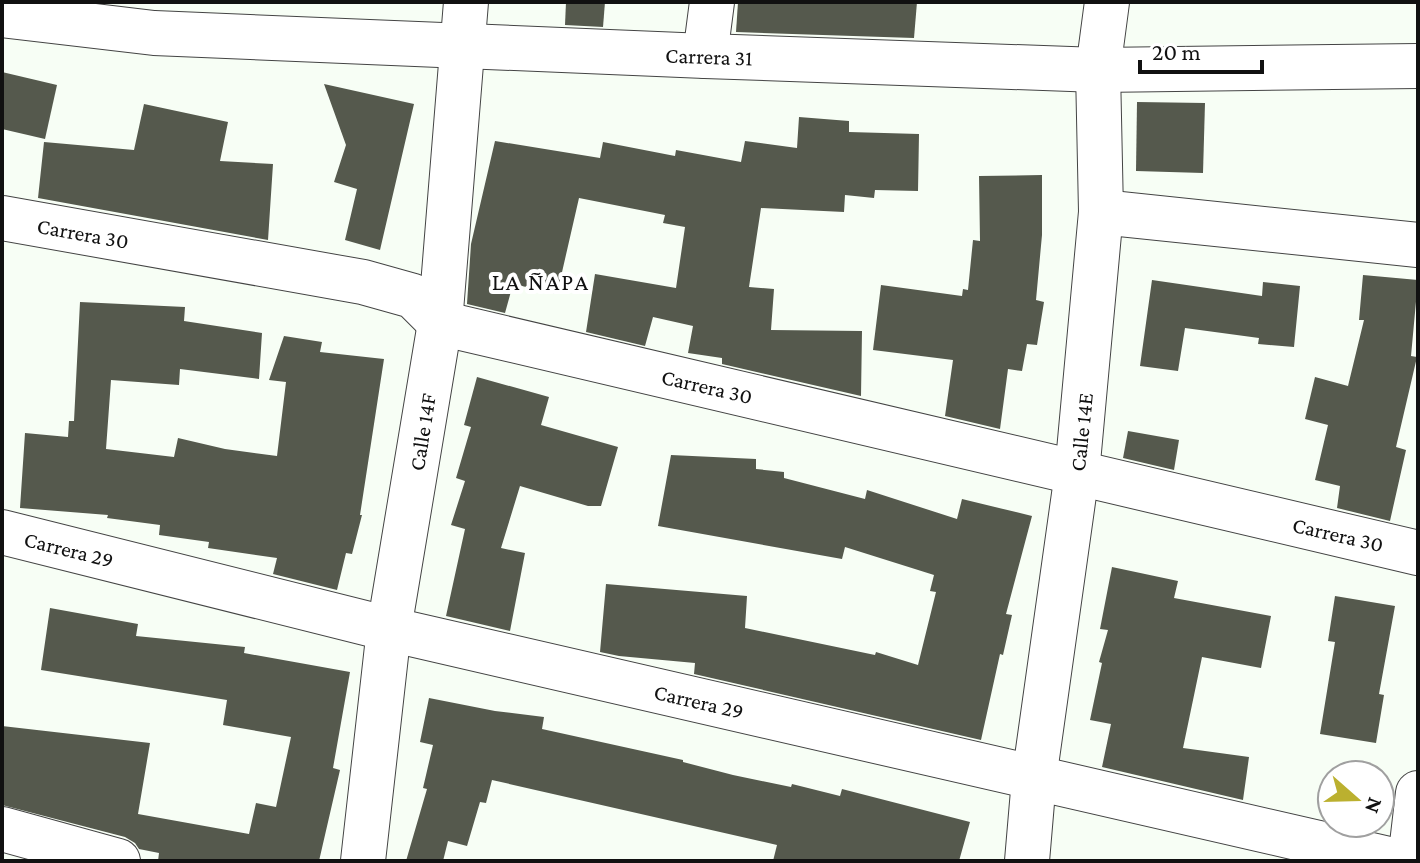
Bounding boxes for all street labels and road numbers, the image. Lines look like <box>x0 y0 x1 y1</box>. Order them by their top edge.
street label: Carrera 31 <box>665 42 753 71</box>
street label: Carrera 30 <box>35 213 131 254</box>
street label: Carrera 30 <box>659 364 755 409</box>
street label: Calle 14E <box>1065 391 1098 473</box>
street label: Calle 14F <box>404 392 441 472</box>
street label: Carrera 30 <box>1290 512 1386 557</box>
street label: Carrera 29 <box>22 526 116 573</box>
street label: Carrera 29 <box>652 679 746 724</box>

